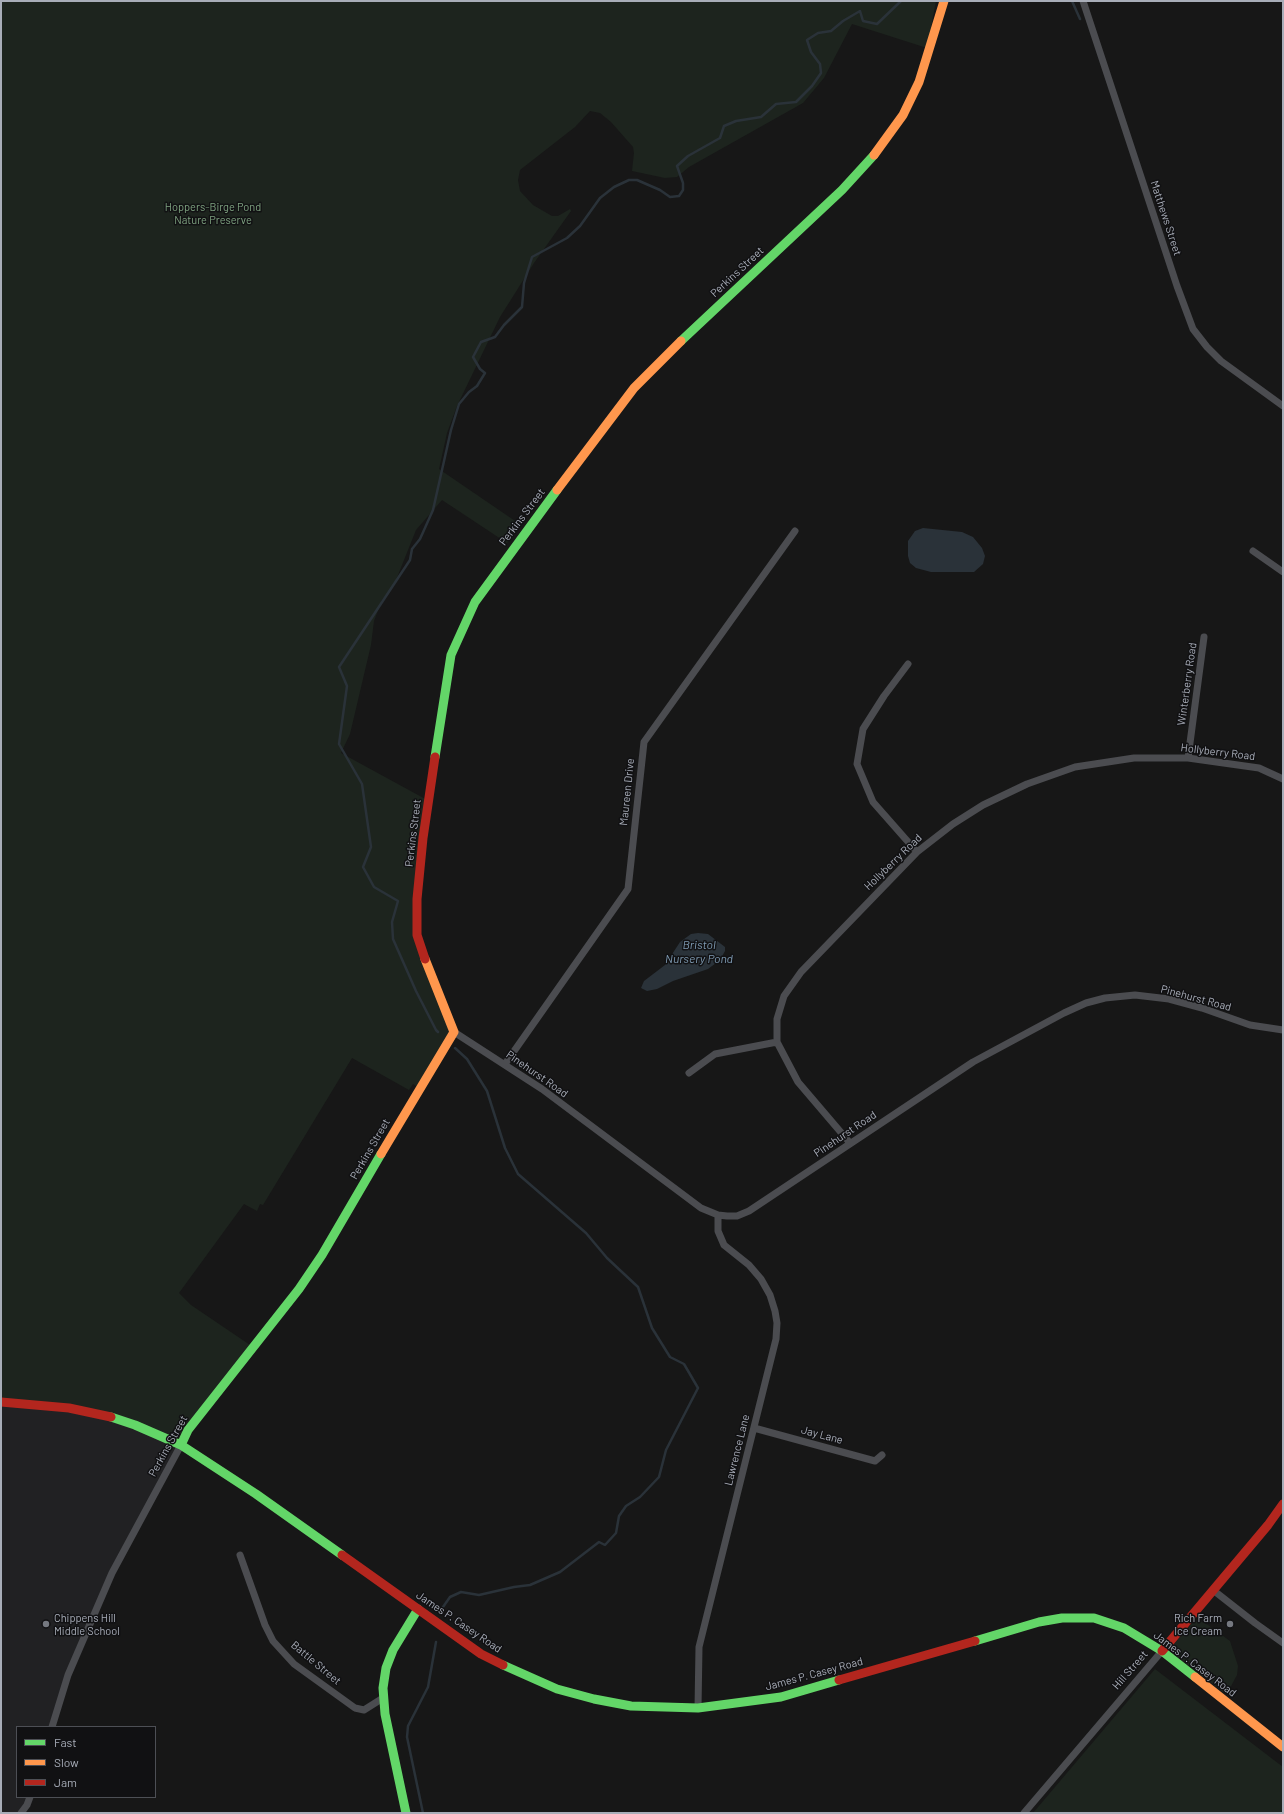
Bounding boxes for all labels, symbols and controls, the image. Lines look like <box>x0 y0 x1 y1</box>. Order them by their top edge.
street label: Matthews Street <box>1148 179 1184 257</box>
park label: Hoppers-Birge Pond Nature Preserve <box>165 200 261 226</box>
street label: Perkins Street <box>708 244 766 300</box>
street label: Perkins Street <box>496 486 548 548</box>
street label: Winterberry Road <box>1175 642 1199 726</box>
street label: Hollyberry Road <box>1180 741 1256 763</box>
street label: Maureen Drive <box>617 758 637 826</box>
street label: Perkins Street <box>402 798 424 868</box>
street label: Hollyberry Road <box>861 831 925 893</box>
water label: Bristol Nursery Pond <box>665 938 733 966</box>
street label: Pinehurst Road <box>1159 982 1233 1014</box>
street label: Pinehurst Road <box>503 1048 571 1100</box>
street label: Pinehurst Road <box>811 1108 879 1160</box>
street label: Perkins Street <box>347 1116 393 1182</box>
street label: Perkins Street <box>146 1413 190 1479</box>
street label: Lawrence Lane <box>722 1413 752 1487</box>
street label: Jay Lane <box>800 1423 844 1447</box>
street label: James P. Casey Road <box>414 1588 504 1656</box>
place label: Chippens Hill Middle School <box>54 1611 120 1637</box>
place label: Rich Farm Ice Cream <box>1174 1611 1222 1637</box>
marker: Chippens Hill Middle School <box>41 1619 51 1629</box>
marker: Rich Farm Ice Cream <box>1225 1619 1235 1629</box>
street label: James P. Casey Road <box>1151 1629 1239 1699</box>
street label: Battle Street <box>288 1638 344 1688</box>
street label: Hill Street <box>1110 1648 1150 1692</box>
street label: James P. Casey Road <box>764 1655 864 1693</box>
legend <box>16 1726 156 1798</box>
text: Fast <box>54 1735 77 1749</box>
text: Slow <box>54 1755 79 1769</box>
text: Jam <box>54 1775 77 1789</box>

